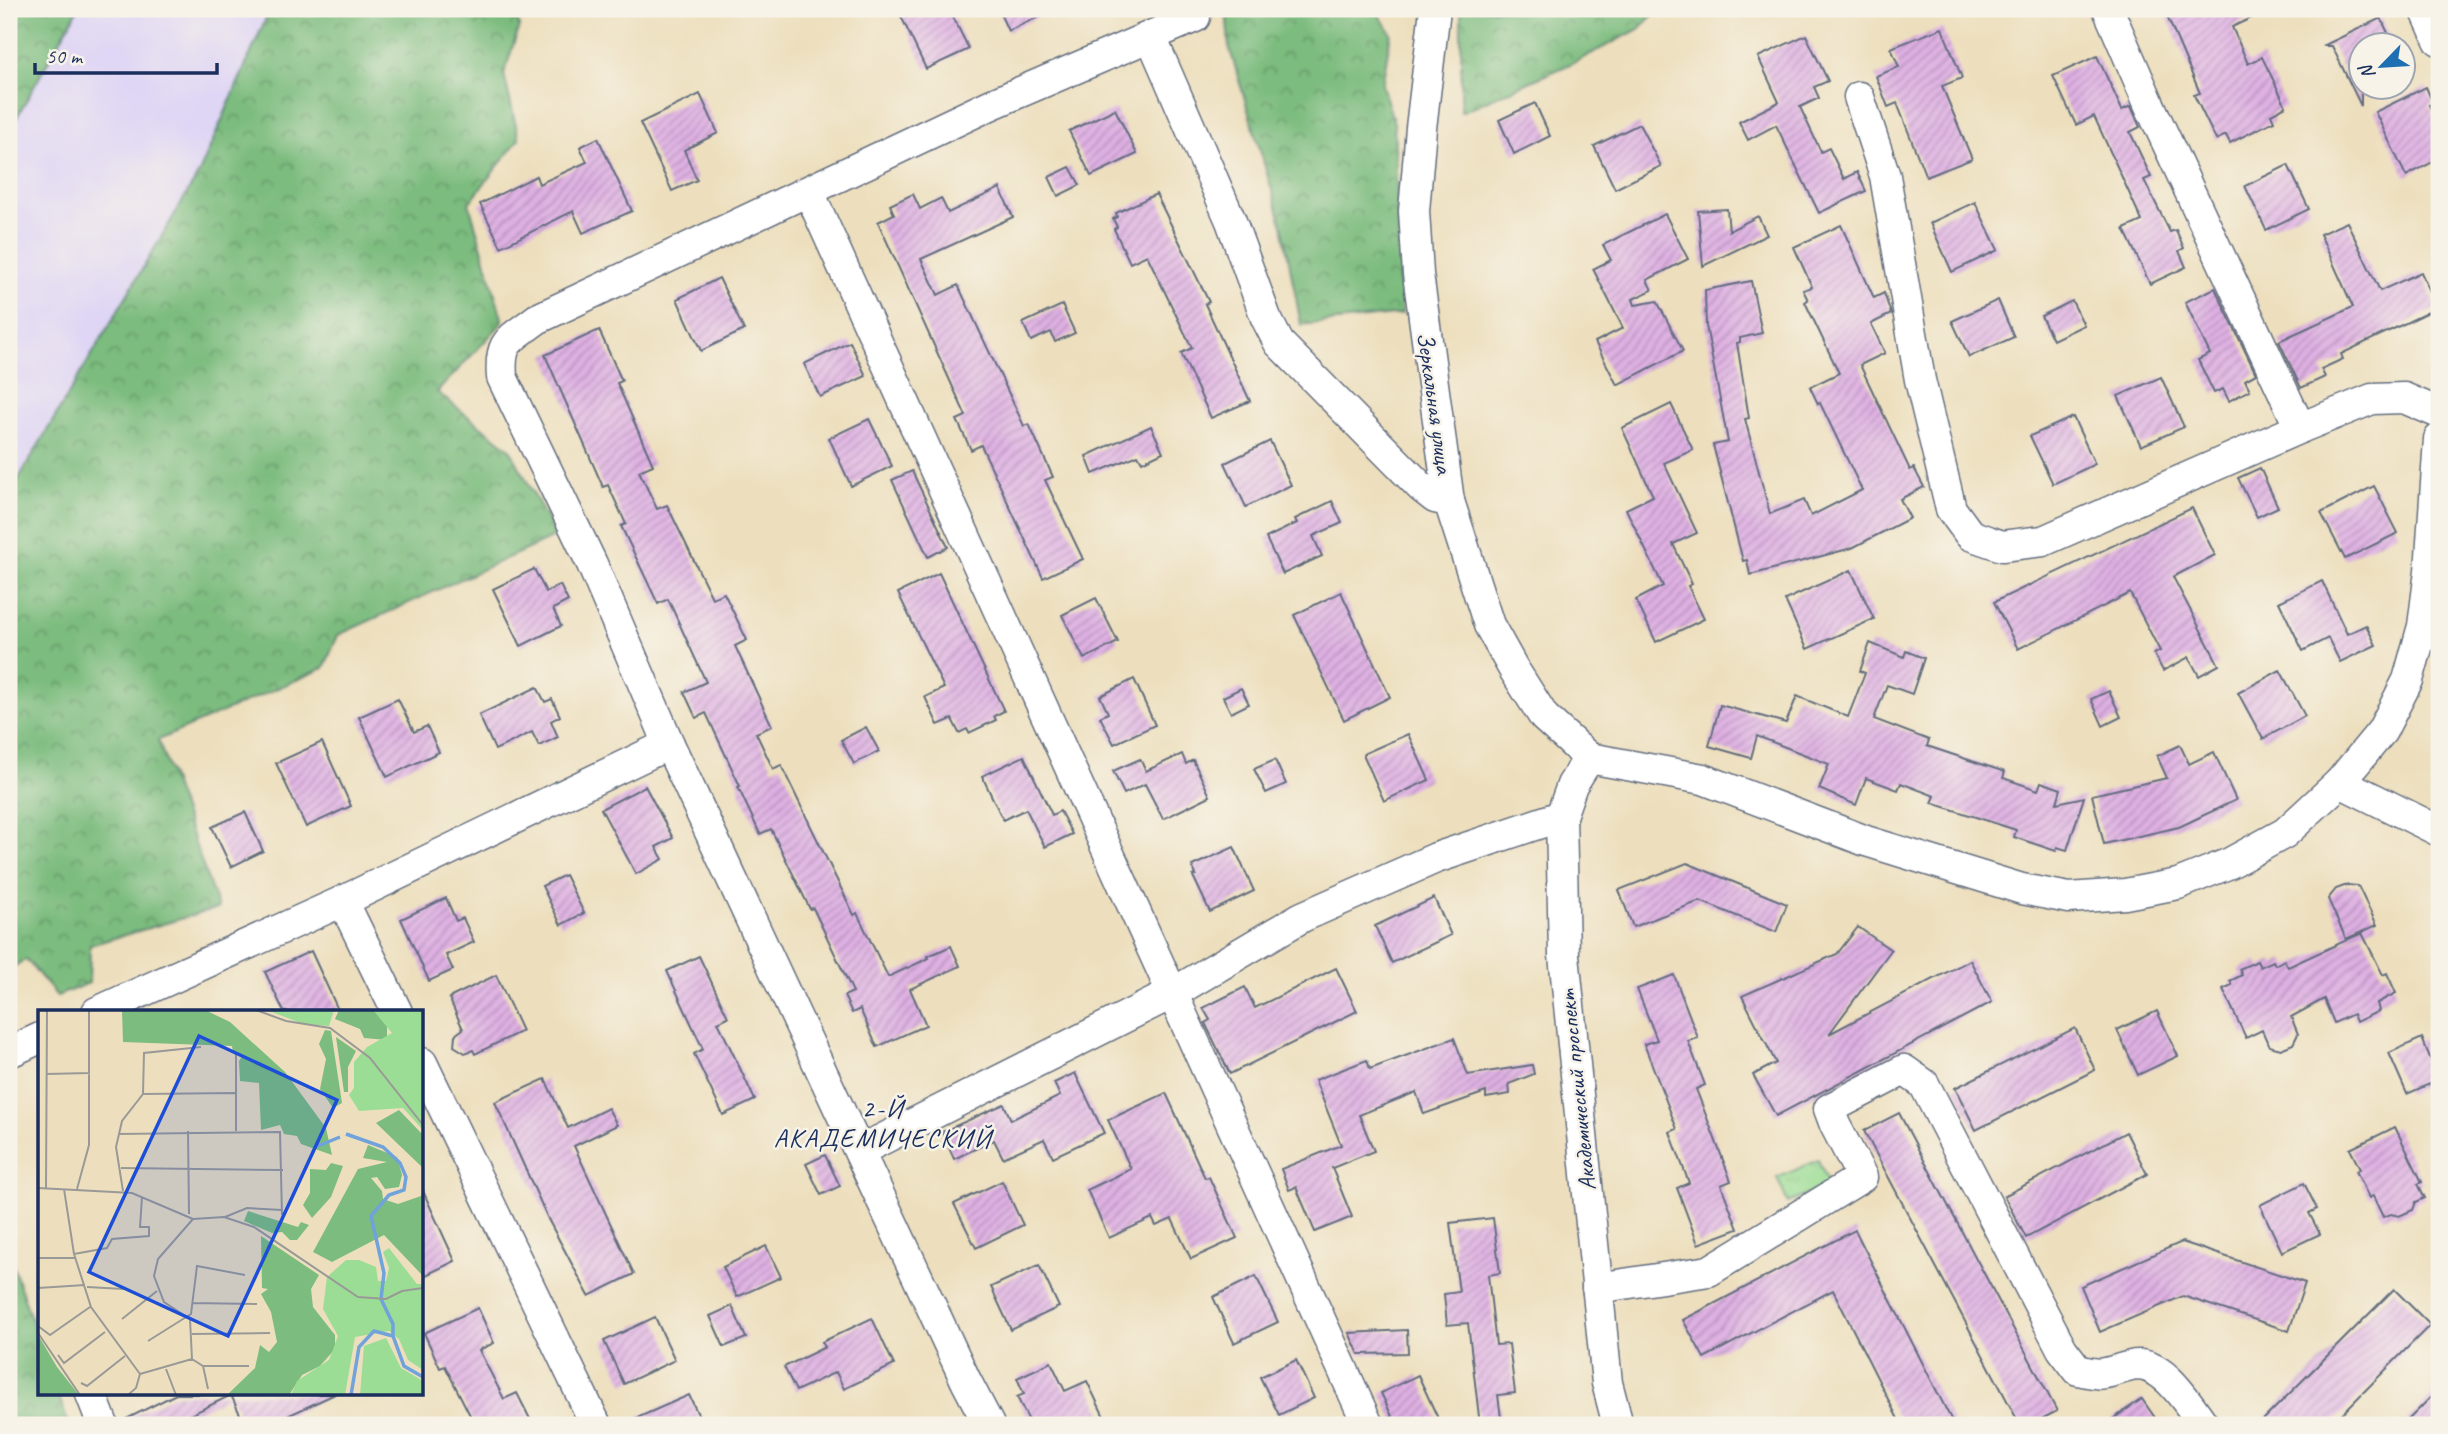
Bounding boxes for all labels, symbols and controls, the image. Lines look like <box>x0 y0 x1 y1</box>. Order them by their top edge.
scale bar <box>35 32 217 76</box>
north arrow <box>2346 32 2416 102</box>
text: 50 m <box>46 43 84 69</box>
text: N <box>2353 59 2381 83</box>
street label: Зеркальная улица <box>1410 330 1460 477</box>
street label: Академический проспект <box>1551 987 1602 1192</box>
inset map <box>38 1010 424 1396</box>
district label: 2-Й АКАДЕМИЧЕСКИЙ <box>774 1092 995 1155</box>

